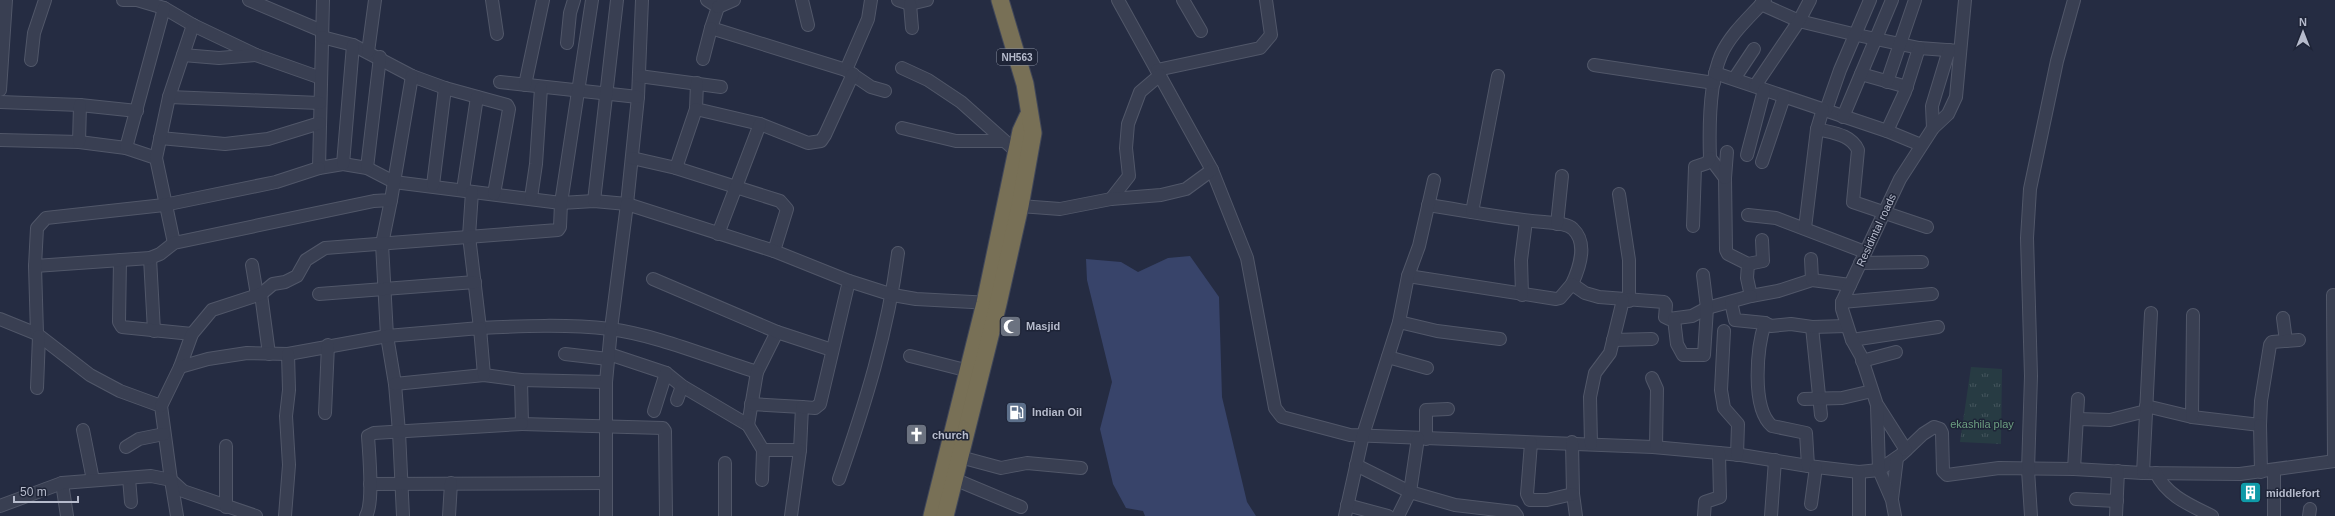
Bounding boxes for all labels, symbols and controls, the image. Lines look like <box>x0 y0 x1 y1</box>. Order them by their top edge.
north arrow <box>2283 12 2323 52</box>
text: N <box>2299 16 2307 28</box>
road number: NH563 <box>997 49 1037 65</box>
street label: Residintal roads <box>1854 191 1898 268</box>
mosque icon: Masjid <box>997 313 1023 339</box>
place label: Masjid <box>1026 320 1060 332</box>
fuel station icon: Indian Oil <box>1003 399 1029 425</box>
place label: Indian Oil <box>1032 406 1082 418</box>
park label: ekashila play <box>1950 418 2014 430</box>
church icon: church <box>903 422 929 448</box>
place label: church <box>932 429 969 441</box>
scale bar <box>14 478 78 504</box>
building icon: middlefort <box>2238 480 2264 506</box>
text: 50 m <box>20 485 47 499</box>
place label: middlefort <box>2266 487 2320 499</box>

